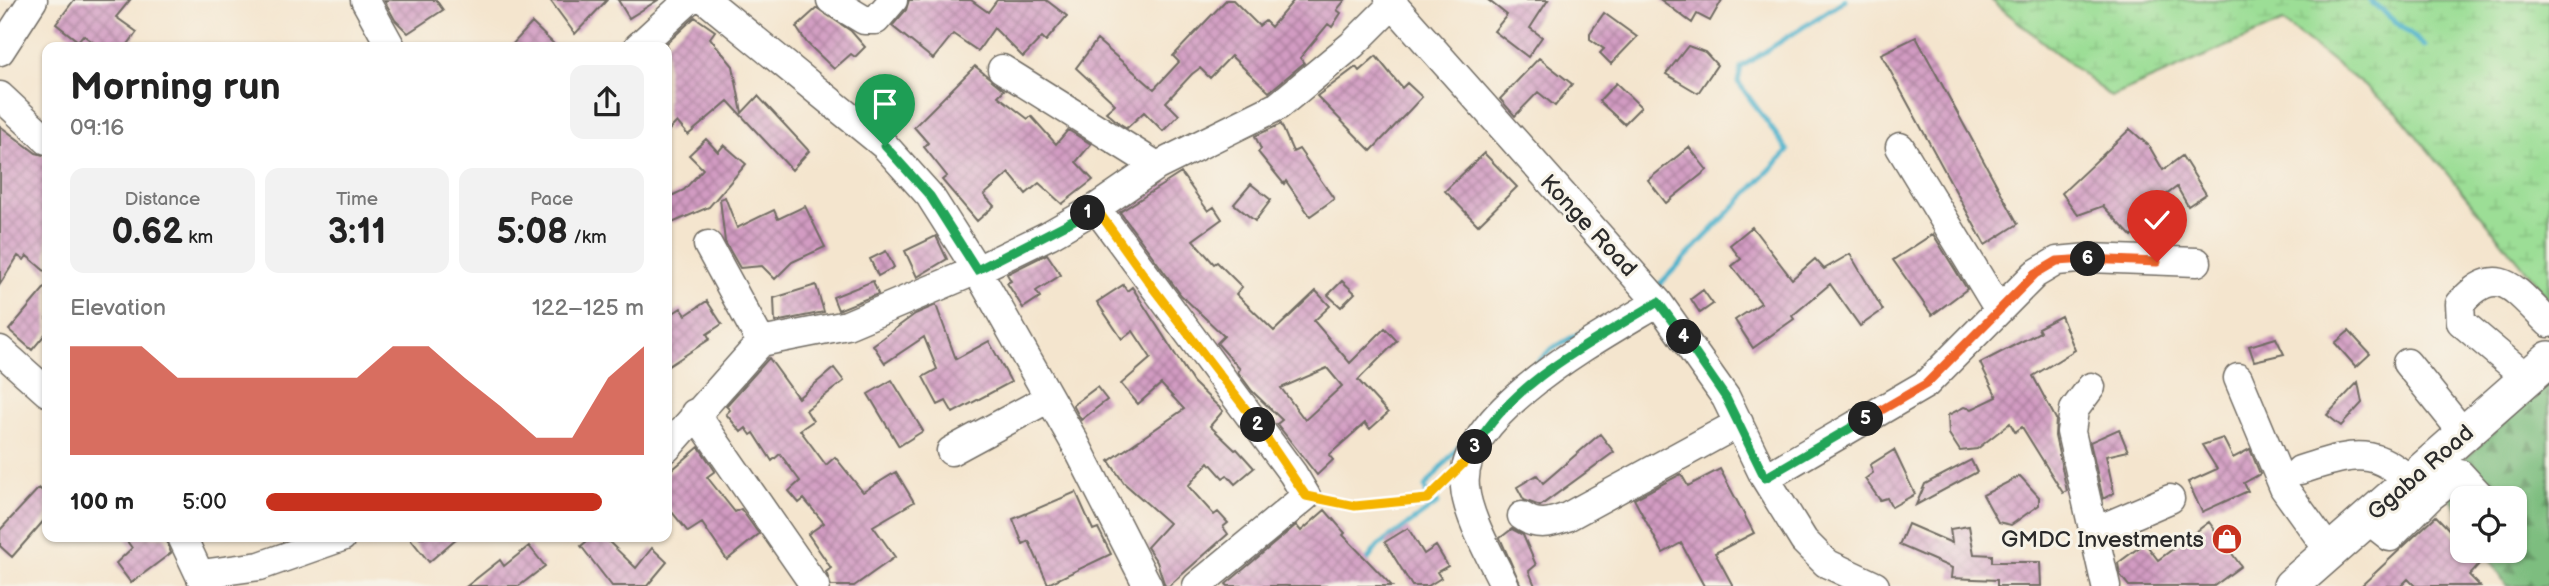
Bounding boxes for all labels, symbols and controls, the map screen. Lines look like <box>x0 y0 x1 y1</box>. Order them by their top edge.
text: Morning run <box>70 65 281 110</box>
button: share <box>570 65 644 139</box>
pin <box>855 74 915 146</box>
icon: arrive <box>866 85 904 123</box>
text: 09:16 <box>70 114 124 142</box>
street label: Konge Road <box>1534 169 1643 283</box>
text: Distance <box>124 188 200 211</box>
text: Time <box>336 188 378 211</box>
text: Pace <box>530 188 573 211</box>
pin <box>2127 190 2187 262</box>
pin: 1 <box>1070 196 1106 230</box>
text: 1 <box>1084 201 1092 224</box>
icon: check <box>2138 201 2176 239</box>
text: 0.62 <box>111 211 183 254</box>
text: 3:11 <box>328 211 386 254</box>
text: 5:08 <box>497 211 568 254</box>
text: km <box>183 226 213 249</box>
text: /km <box>568 226 607 249</box>
pin: 6 <box>2070 242 2106 276</box>
text: 6 <box>2082 247 2093 270</box>
text: Elevation <box>70 294 166 322</box>
text: 122–125 m <box>532 294 644 322</box>
pin: 4 <box>1666 320 1702 354</box>
text: 4 <box>1678 325 1689 348</box>
pin: 5 <box>1848 402 1884 436</box>
text: 5 <box>1860 407 1871 430</box>
pin: 2 <box>1240 408 1276 442</box>
text: 2 <box>1252 413 1263 436</box>
street label: Ggaba Road <box>2362 419 2479 526</box>
pin: 3 <box>1458 430 1492 464</box>
text: 3 <box>1469 435 1480 458</box>
map controls <box>2450 486 2527 563</box>
button: locate <box>2450 486 2527 563</box>
text: 100 m <box>70 488 134 516</box>
text: 5:00 <box>182 488 227 516</box>
shop icon: GMDC Investments <box>2210 522 2244 556</box>
place label: GMDC Investments <box>2001 526 2204 554</box>

